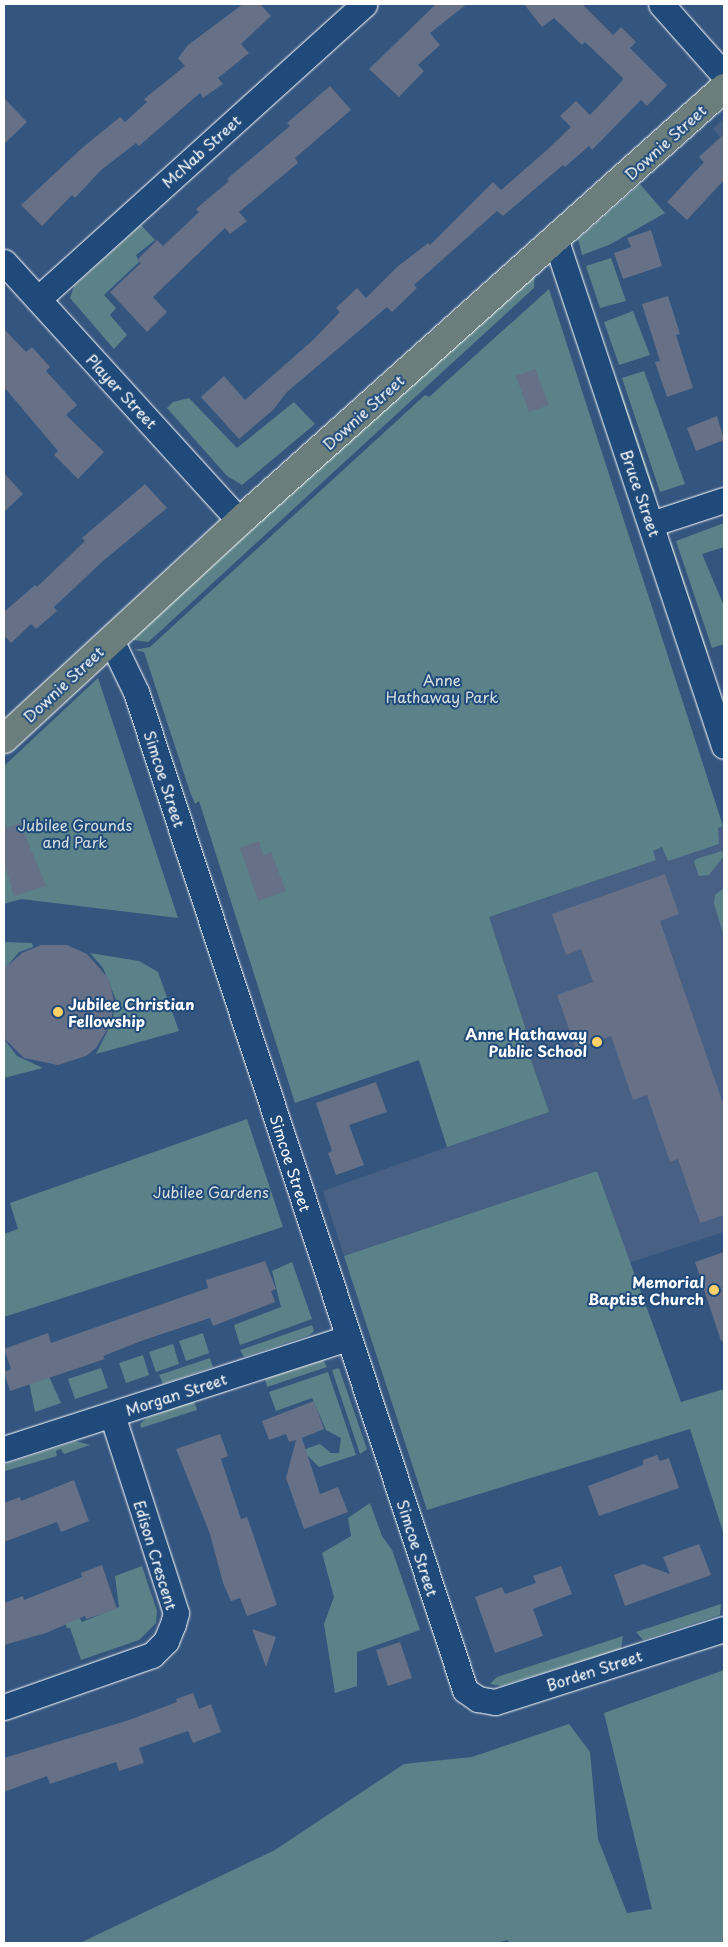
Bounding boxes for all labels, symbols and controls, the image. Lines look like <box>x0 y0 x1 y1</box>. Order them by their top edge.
street label: Downie Street <box>620 100 710 184</box>
street label: McNab Street <box>158 111 244 191</box>
street label: Player Street <box>83 350 161 432</box>
street label: Downie Street <box>318 370 408 454</box>
street label: Bruce Street <box>618 447 664 539</box>
street label: Downie Street <box>19 642 107 726</box>
park label: Anne Hathaway Park <box>386 670 498 705</box>
street label: Simcoe Street <box>141 728 189 830</box>
park label: Jubilee Grounds and Park <box>17 815 133 850</box>
place label: Jubilee Christian Fellowship <box>68 994 196 1029</box>
marker: Jubilee Christian Fellowship <box>52 1006 64 1018</box>
place label: Anne Hathaway Public School <box>465 1024 587 1059</box>
marker: Anne Hathaway Public School <box>591 1036 603 1048</box>
street label: Simcoe Street <box>267 1112 315 1214</box>
park label: Jubilee Gardens <box>153 1183 269 1201</box>
place label: Memorial Baptist Church <box>588 1272 704 1307</box>
marker: Memorial Baptist Church <box>708 1284 720 1296</box>
street label: Morgan Street <box>123 1369 229 1419</box>
street label: Simcoe Street <box>394 1497 442 1599</box>
street label: Edison Crescent <box>131 1498 181 1612</box>
street label: Borden Street <box>543 1646 645 1694</box>

